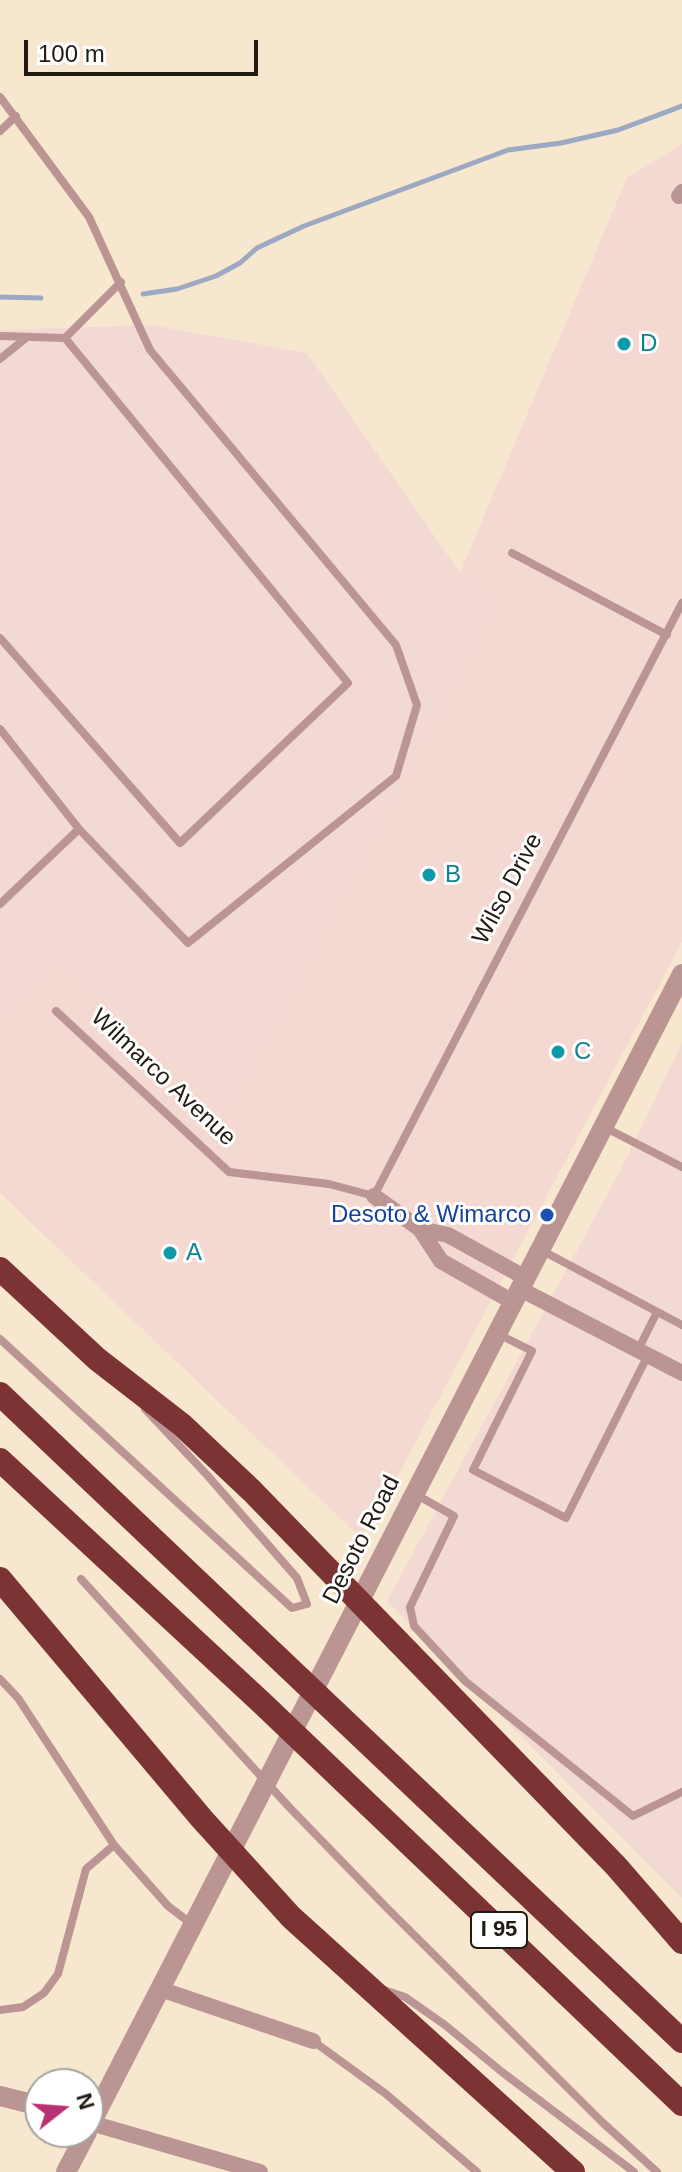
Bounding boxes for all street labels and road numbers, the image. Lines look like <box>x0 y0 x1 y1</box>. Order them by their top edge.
street label: Wilso Drive <box>467 829 549 949</box>
street label: Wilmarco Avenue <box>85 1003 241 1153</box>
street label: Desoto Road <box>317 1471 407 1609</box>
road number: I 95 <box>471 1912 527 1948</box>

